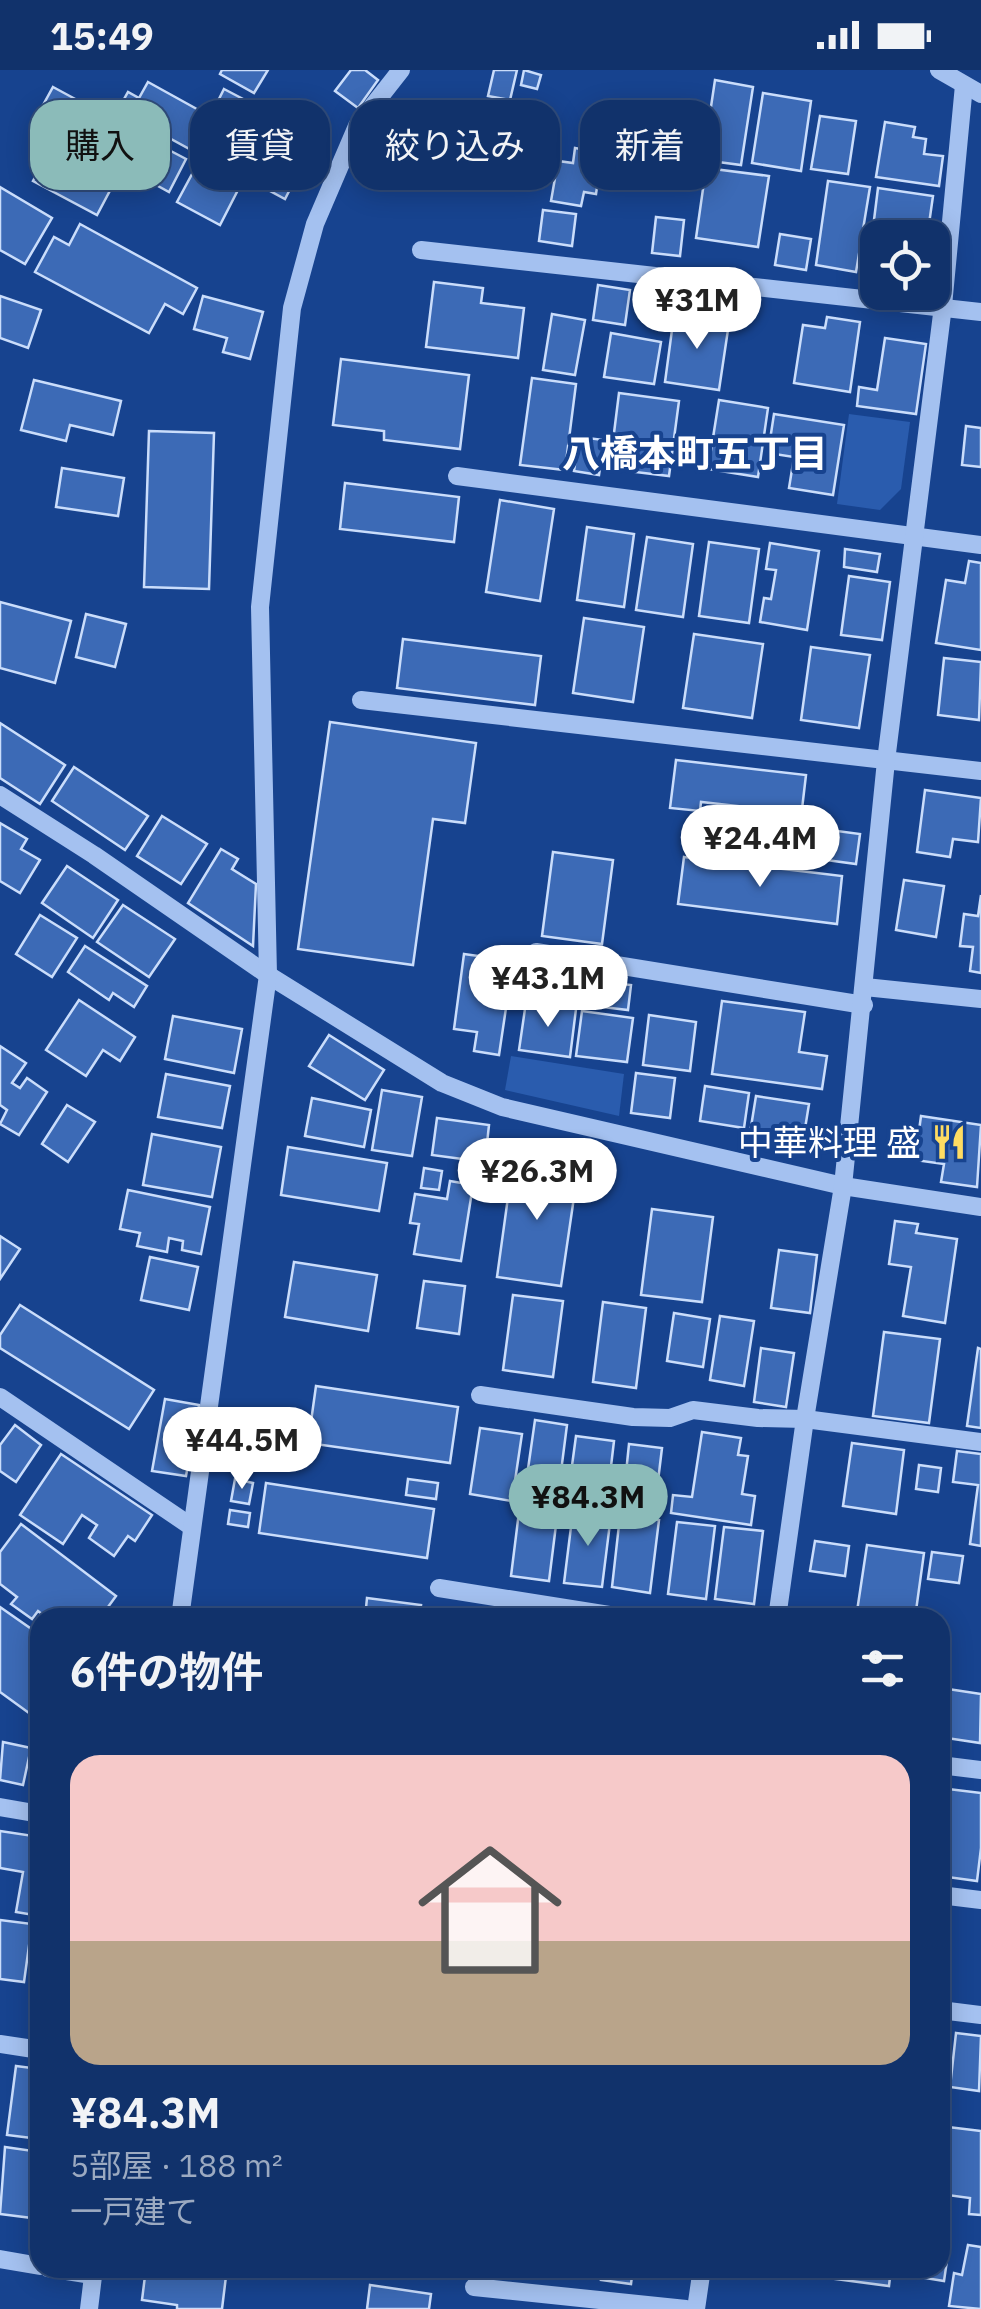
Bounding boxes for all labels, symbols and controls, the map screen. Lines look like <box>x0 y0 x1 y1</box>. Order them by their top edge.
text: 15:49 <box>50 11 154 60</box>
chip: 購入 <box>30 100 170 190</box>
chip: 賃貸 <box>190 100 330 190</box>
chip: 絞り込み <box>350 100 560 190</box>
chip: 新着 <box>580 100 720 190</box>
map controls <box>860 220 950 310</box>
button: locate <box>860 220 950 310</box>
pin: ¥31M <box>638 267 756 352</box>
text: ¥31M <box>654 278 740 320</box>
district label: 八橋本町五丁目 <box>562 428 828 477</box>
pin: ¥24.4M <box>679 805 841 890</box>
text: ¥24.4M <box>703 816 817 858</box>
pin: ¥43.1M <box>467 945 629 1030</box>
text: ¥43.1M <box>491 956 605 998</box>
place label: 中華料理 盛 <box>738 1119 921 1165</box>
restaurant icon: 中華料理 盛 <box>930 1123 968 1161</box>
pin: ¥26.3M <box>456 1138 618 1223</box>
text: ¥26.3M <box>480 1149 594 1191</box>
pin: ¥44.5M <box>161 1407 323 1492</box>
text: ¥44.5M <box>185 1418 299 1460</box>
pin: ¥84.3M <box>507 1464 669 1549</box>
text: ¥84.3M <box>531 1475 645 1517</box>
icon: filters <box>855 1641 910 1696</box>
text: 6件の物件 <box>70 1644 263 1699</box>
icon: home <box>400 1820 580 2000</box>
text: ¥84.3M <box>70 2085 220 2140</box>
text: 5部屋 · 188 m² <box>70 2144 283 2186</box>
text: 一戸建て <box>70 2190 198 2232</box>

